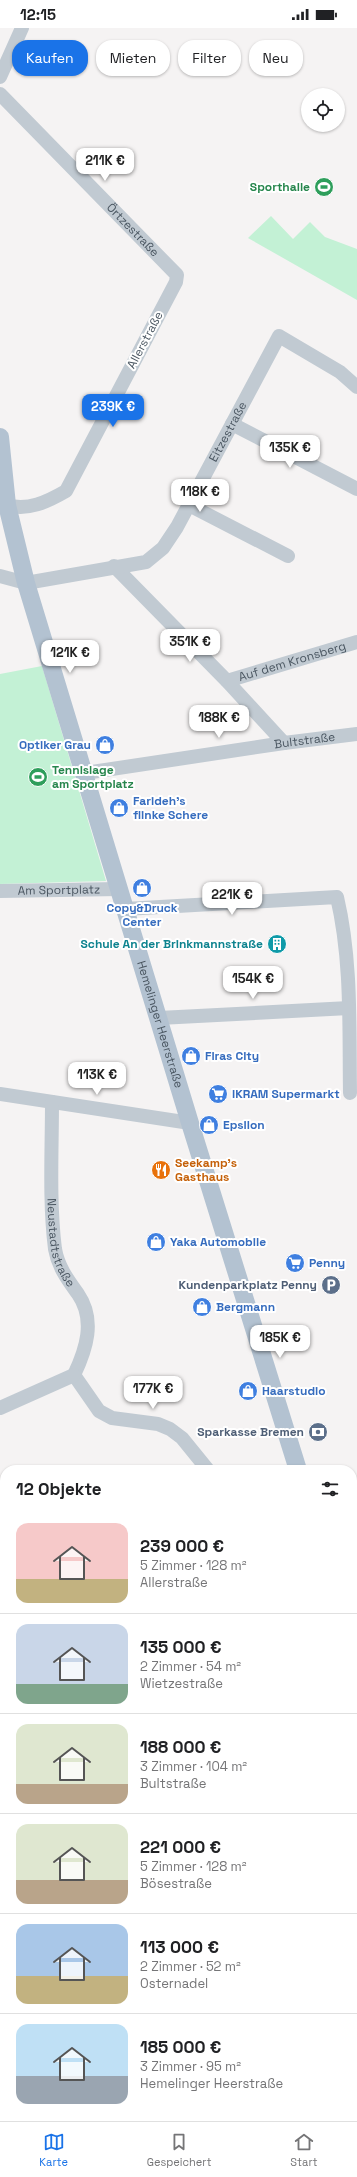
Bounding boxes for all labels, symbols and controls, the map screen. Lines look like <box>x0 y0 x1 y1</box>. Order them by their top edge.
text: 12:15 <box>20 5 56 24</box>
chip: Kaufen <box>12 40 88 76</box>
chip: Mieten <box>96 40 170 76</box>
chip: Filter <box>178 40 241 76</box>
chip: Neu <box>249 40 303 76</box>
map controls <box>301 88 345 132</box>
button: locate <box>301 88 345 132</box>
pin: 211K € <box>72 148 138 182</box>
text: 211K € <box>85 152 125 169</box>
sports icon: Sporthalle <box>313 176 335 198</box>
place label: Sporthalle <box>250 179 310 195</box>
street label: Örtzestraße <box>103 200 163 260</box>
street label: Allerstraße <box>123 309 167 371</box>
pin: 239K € <box>80 394 146 428</box>
text: 239K € <box>91 398 135 415</box>
street label: Eitzestraße <box>205 399 250 465</box>
pin: 135K € <box>257 435 323 469</box>
text: 135K € <box>269 439 311 456</box>
pin: 118K € <box>167 479 233 513</box>
text: 118K € <box>180 483 220 500</box>
pin: 351K € <box>157 629 223 663</box>
text: 351K € <box>169 633 211 650</box>
street label: Auf dem Kronsberg <box>237 638 348 685</box>
pin: 121K € <box>37 640 103 674</box>
text: 121K € <box>50 644 90 661</box>
pin: 188K € <box>186 705 252 739</box>
text: 188K € <box>198 709 240 726</box>
street label: Bultstraße <box>273 729 336 752</box>
shop icon: Optiker Grau <box>94 734 116 756</box>
place label: Optiker Grau <box>19 737 91 753</box>
place label: Tennislage am Sportplatz <box>52 762 134 792</box>
sports icon: Tennislage am Sportplatz <box>27 766 49 788</box>
place label: Farideh's flinke Schere <box>133 793 208 823</box>
shop icon: Farideh's flinke Schere <box>108 797 130 819</box>
shop icon: Copy&Druck Center <box>131 877 153 899</box>
street label: Am Sportplatz <box>18 881 100 899</box>
pin: 221K € <box>199 882 265 916</box>
text: 221K € <box>211 886 253 903</box>
place label: Copy&Druck Center <box>106 900 178 930</box>
building icon: Schule An der Brinkmannstraße <box>266 933 288 955</box>
place label: Schule An der Brinkmannstraße <box>81 936 263 952</box>
street label: Hemelinger Heerstraße <box>133 959 187 1090</box>
pin: 154K € <box>220 966 286 1000</box>
text: 154K € <box>232 970 274 987</box>
shop icon: Firas City <box>180 1045 202 1067</box>
place label: Firas City <box>205 1048 259 1064</box>
pin: 113K € <box>64 1062 130 1096</box>
text: 113K € <box>77 1066 117 1083</box>
supermarket icon: IKRAM Supermarkt <box>207 1083 229 1105</box>
place label: IKRAM Supermarkt <box>232 1086 340 1102</box>
shop icon: Epsilon <box>198 1114 220 1136</box>
place label: Epsilon <box>223 1117 265 1133</box>
place label: Seekamp's Gasthaus <box>175 1155 237 1185</box>
restaurant icon: Seekamp's Gasthaus <box>150 1159 172 1181</box>
street label: Neustadtstraße <box>43 1198 79 1290</box>
shop icon: Yaka Automobile <box>145 1231 167 1253</box>
place label: Yaka Automobile <box>170 1234 266 1250</box>
supermarket icon: Penny <box>284 1252 306 1274</box>
place label: Penny <box>309 1255 345 1271</box>
parking icon: Kundenparkplatz Penny <box>320 1274 342 1296</box>
place label: Kundenparkplatz Penny <box>179 1277 317 1293</box>
shop icon: Bergmann <box>191 1296 213 1318</box>
place label: Bergmann <box>216 1299 275 1315</box>
pin: 185K € <box>247 1325 313 1359</box>
text: 185K € <box>259 1329 301 1346</box>
pin: 177K € <box>120 1376 186 1410</box>
text: 177K € <box>133 1380 173 1397</box>
shop icon: Haarstudio <box>237 1380 259 1402</box>
place label: Haarstudio <box>262 1383 326 1399</box>
bank icon: Sparkasse Bremen <box>307 1421 329 1443</box>
place label: Sparkasse Bremen <box>197 1424 304 1440</box>
text: 12 Objekte <box>16 1478 102 1500</box>
icon: filters <box>319 1478 341 1500</box>
text: 239 000 € <box>140 1535 224 1557</box>
icon: home <box>48 1539 96 1587</box>
text: 5 Zimmer · 128 m² <box>140 1557 247 1574</box>
text: Allerstraße <box>140 1574 208 1591</box>
text: 135 000 € <box>140 1636 221 1658</box>
icon: home <box>48 1640 96 1688</box>
text: 2 Zimmer · 54 m² <box>140 1658 241 1675</box>
text: Wietzestraße <box>140 1675 223 1692</box>
text: 188 000 € <box>140 1736 221 1758</box>
icon: home <box>48 1740 96 1788</box>
text: 3 Zimmer · 104 m² <box>140 1758 247 1775</box>
text: Bultstraße <box>140 1775 206 1792</box>
text: 221 000 € <box>140 1836 221 1858</box>
icon: home <box>48 1840 96 1888</box>
text: 5 Zimmer · 128 m² <box>140 1858 247 1875</box>
text: Bösestraße <box>140 1875 212 1892</box>
text: 113 000 € <box>140 1936 219 1958</box>
icon: home <box>48 1940 96 1988</box>
text: 2 Zimmer · 52 m² <box>140 1958 241 1975</box>
text: Osternadel <box>140 1975 208 1992</box>
text: 185 000 € <box>140 2036 221 2058</box>
icon: home <box>48 2040 96 2088</box>
text: 3 Zimmer · 95 m² <box>140 2058 241 2075</box>
text: Hemelinger Heerstraße <box>140 2075 283 2092</box>
tab: Karte <box>39 2131 68 2169</box>
tab: Gespeichert <box>147 2131 212 2169</box>
tab: Start <box>290 2131 318 2169</box>

